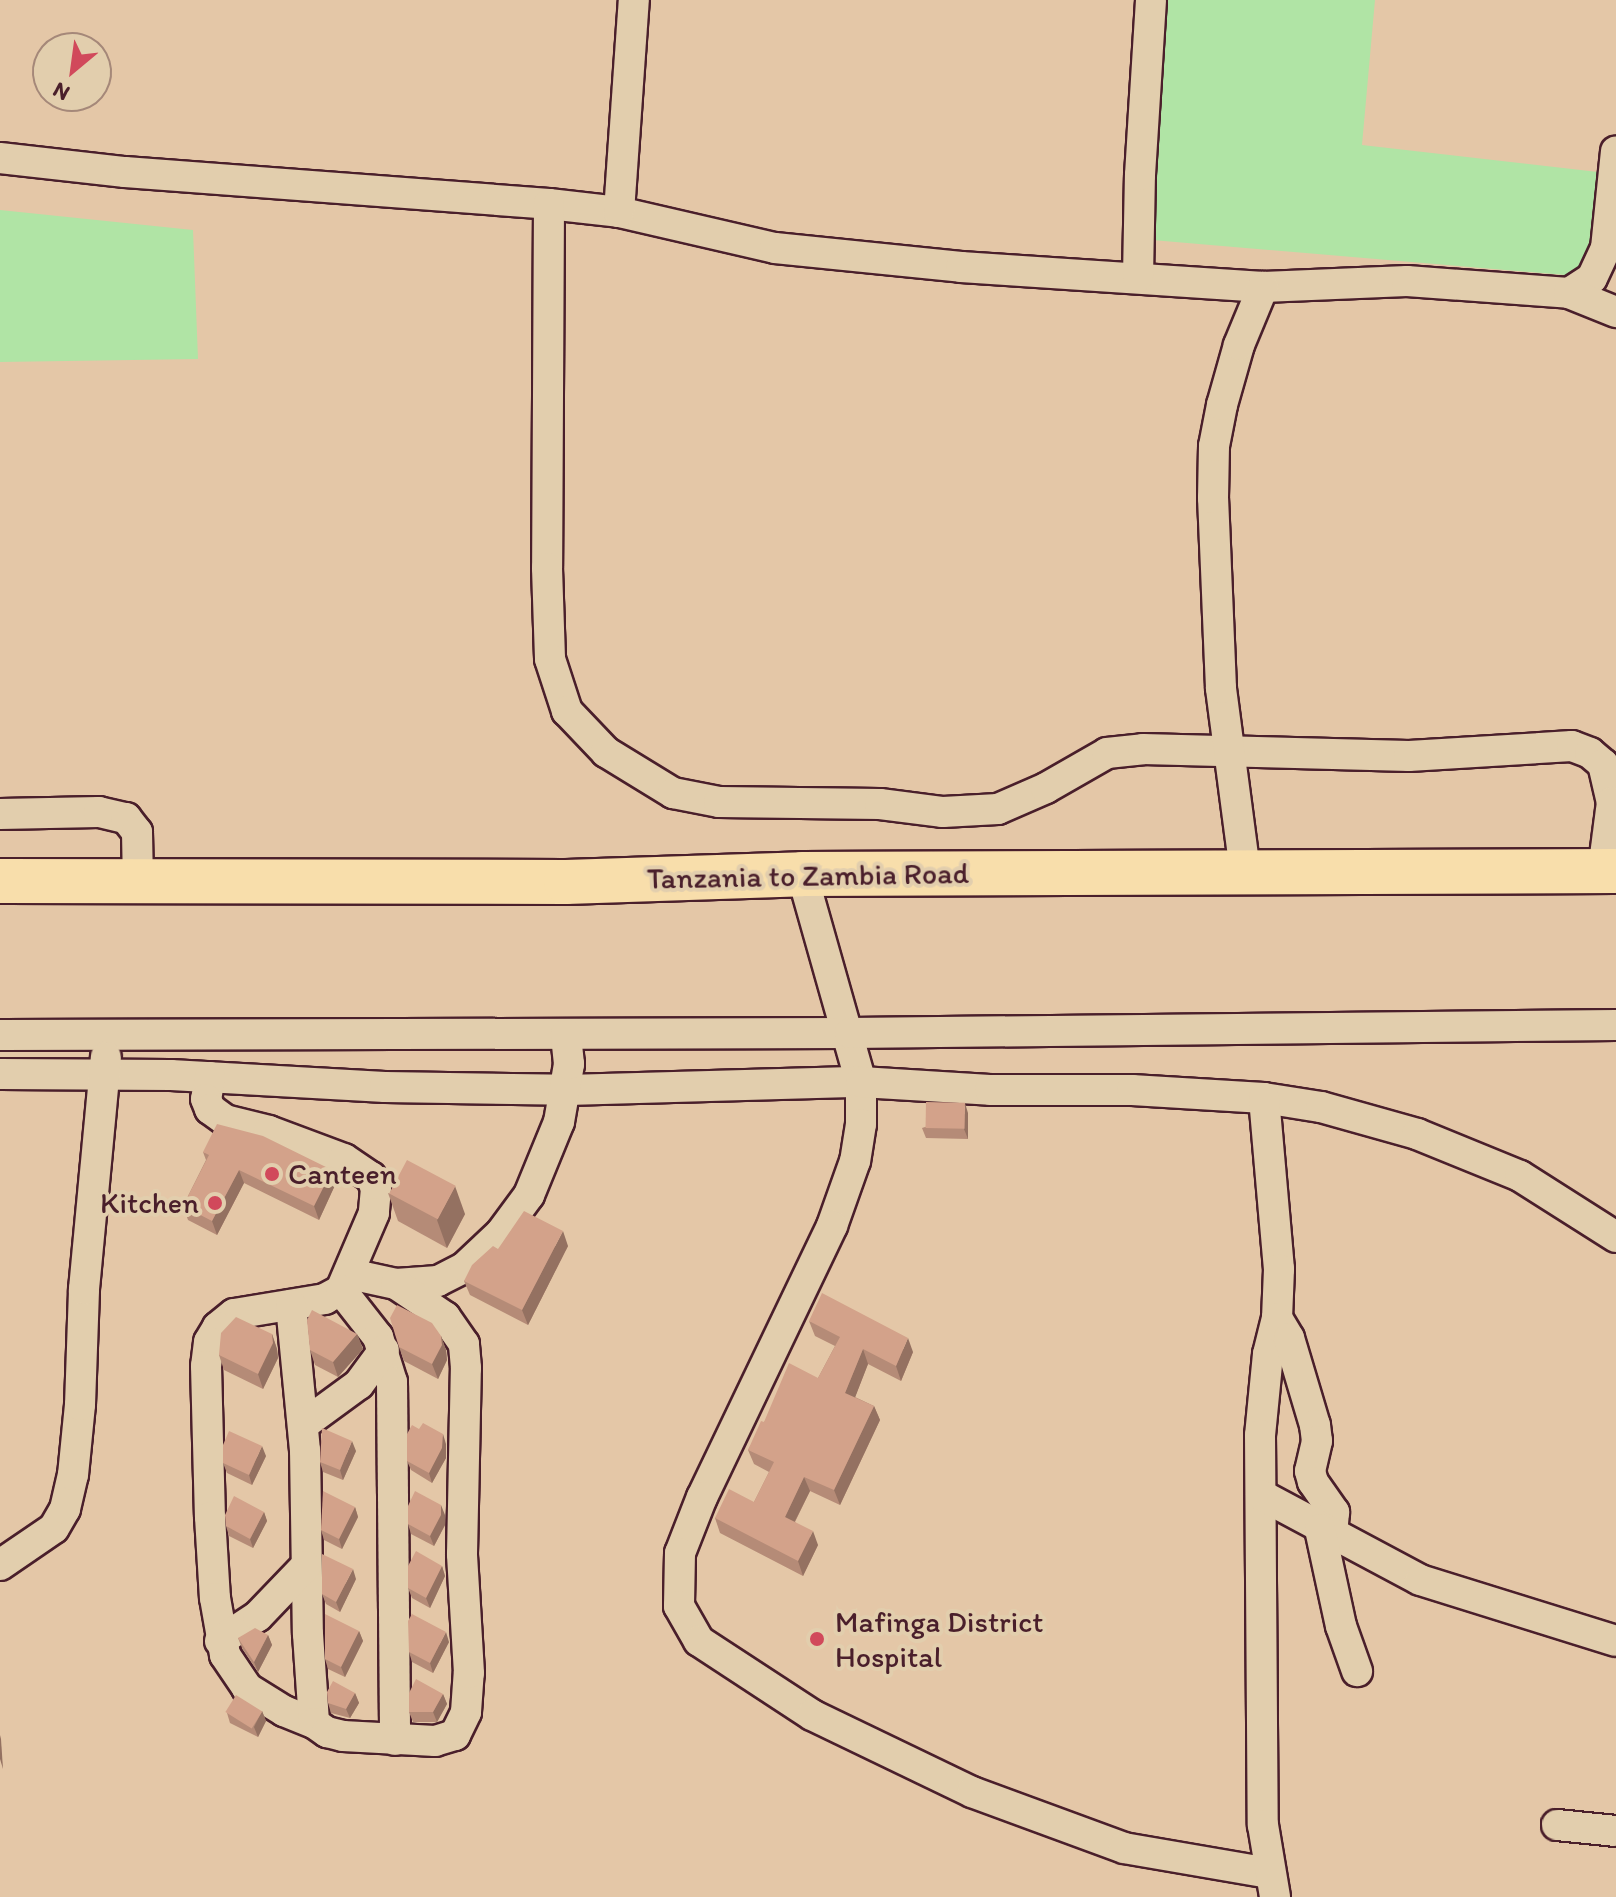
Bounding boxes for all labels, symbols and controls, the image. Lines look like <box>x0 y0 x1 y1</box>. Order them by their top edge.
north arrow <box>32 32 112 112</box>
text: N <box>48 76 74 107</box>
street label: Tanzania to Zambia Road <box>646 855 970 897</box>
place label: Canteen <box>288 1156 397 1192</box>
marker: Canteen <box>263 1165 281 1183</box>
place label: Kitchen <box>100 1185 199 1221</box>
marker: Kitchen <box>206 1194 224 1212</box>
place label: Mafinga District Hospital <box>835 1604 1044 1674</box>
marker: Mafinga District Hospital <box>806 1628 828 1650</box>

